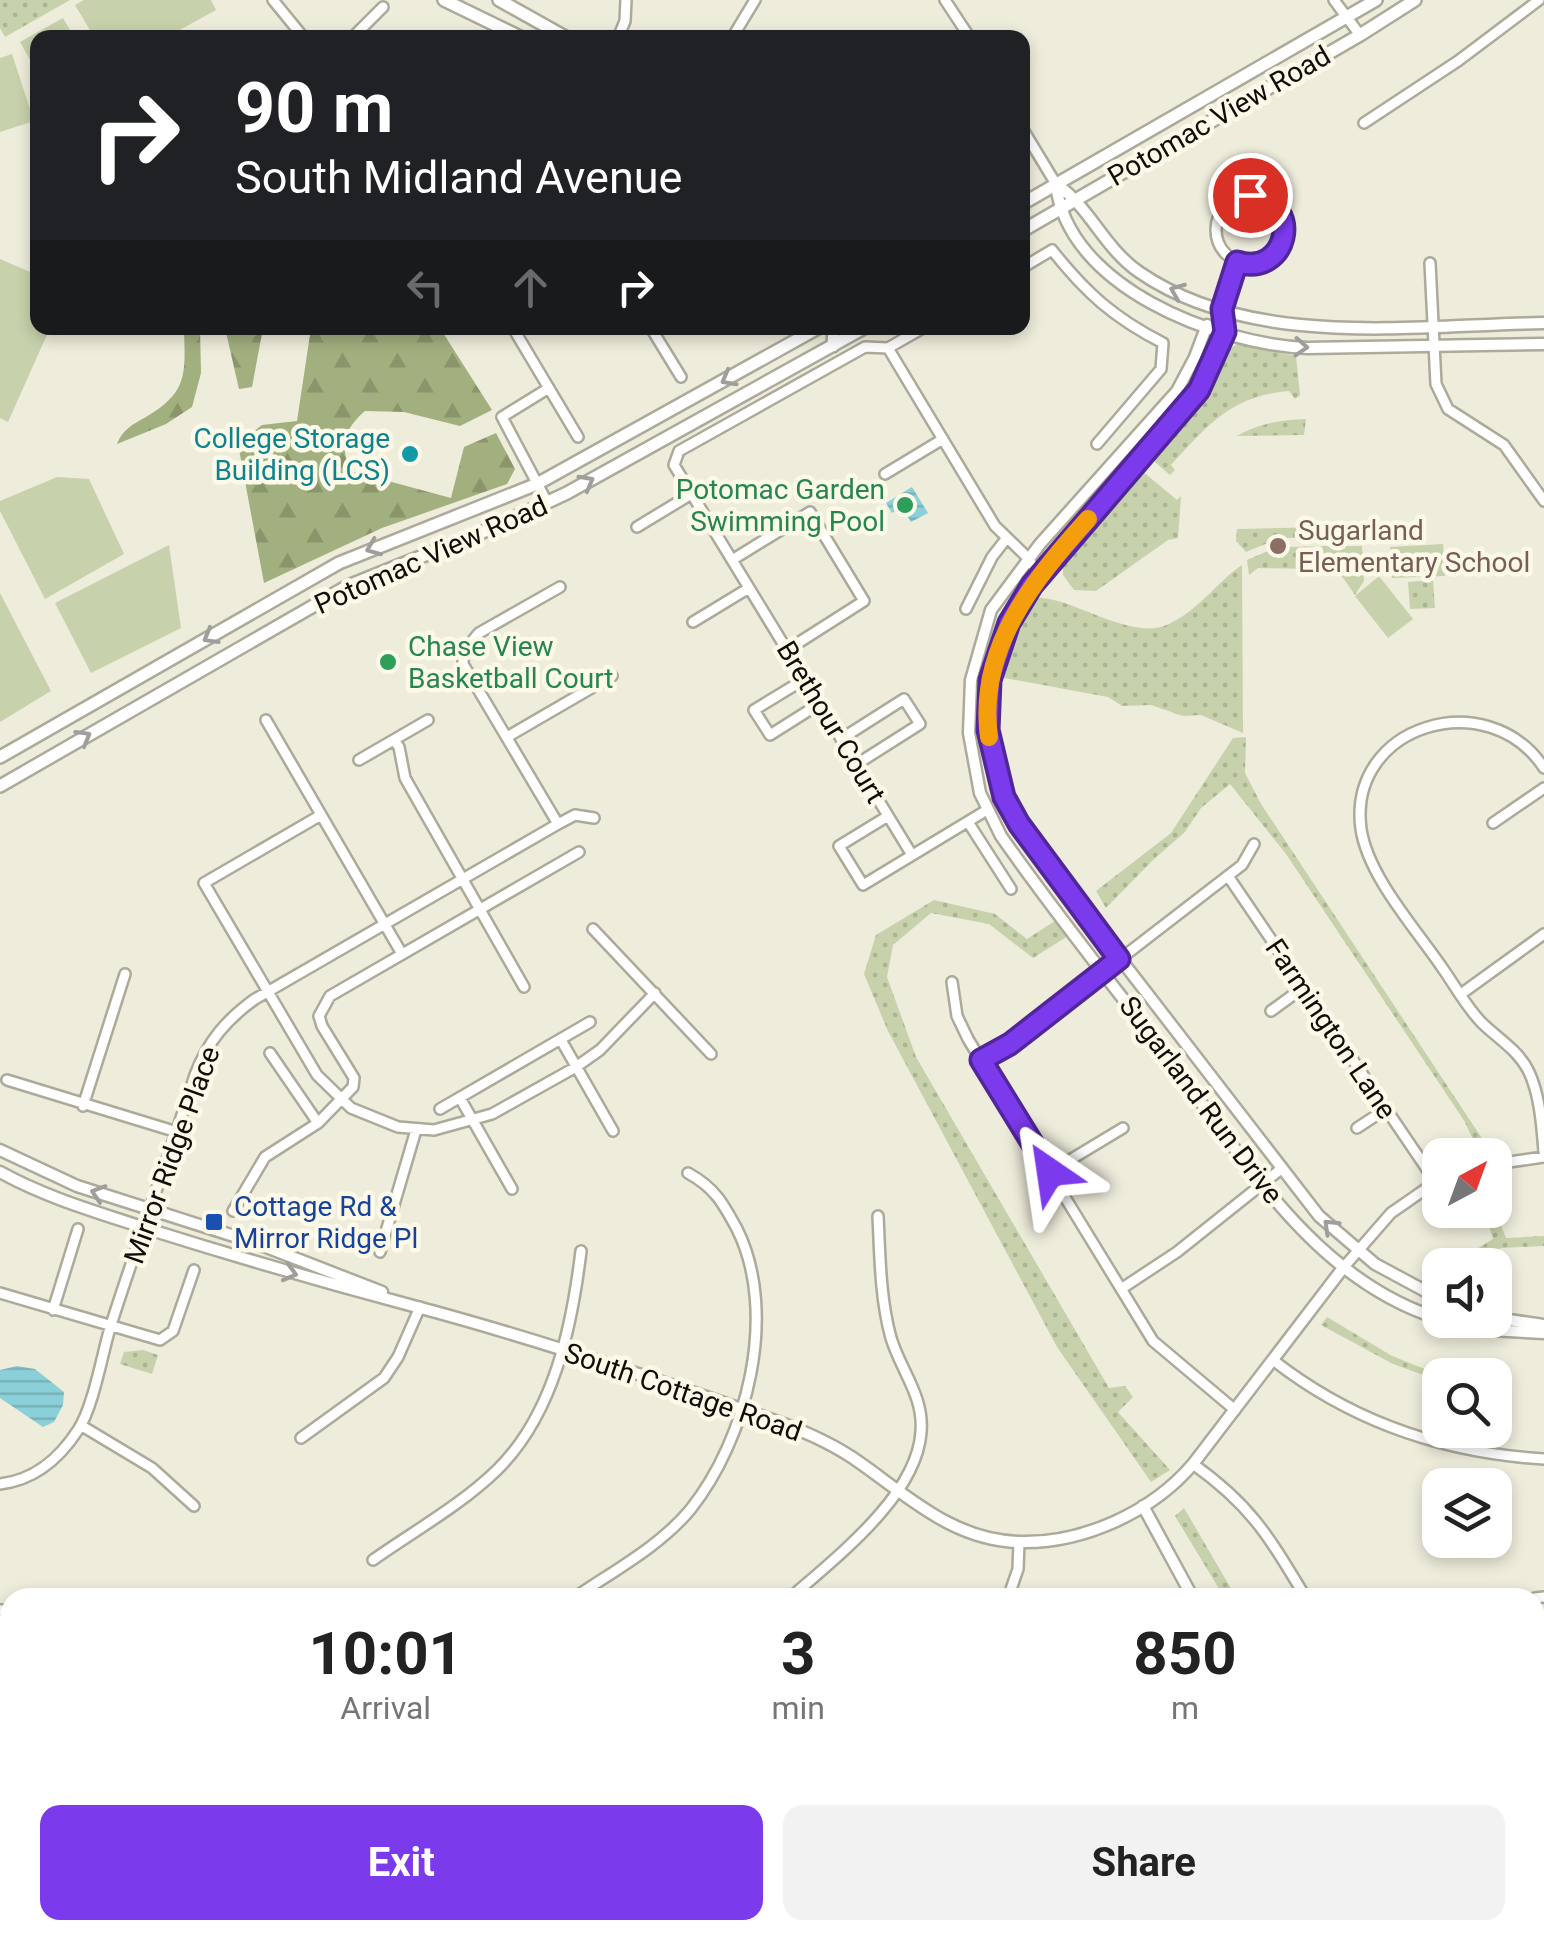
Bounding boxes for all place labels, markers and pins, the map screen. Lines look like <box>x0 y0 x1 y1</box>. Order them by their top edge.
pin <box>1208 153 1293 238</box>
place label: College Storage Building (LCS) <box>194 422 390 487</box>
marker: College Storage Building (LCS) <box>399 443 421 465</box>
place label: Potomac Garden Swimming Pool <box>676 473 885 538</box>
marker: Potomac Garden Swimming Pool <box>894 494 916 516</box>
place label: Sugarland Elementary School <box>1298 514 1530 579</box>
marker: Sugarland Elementary School <box>1267 535 1289 557</box>
place label: Chase View Basketball Court <box>408 630 614 695</box>
marker: Chase View Basketball Court <box>377 651 399 673</box>
place label: Cottage Rd & Mirror Ridge Pl <box>234 1190 418 1255</box>
marker: Cottage Rd & Mirror Ridge Pl <box>203 1211 225 1233</box>

